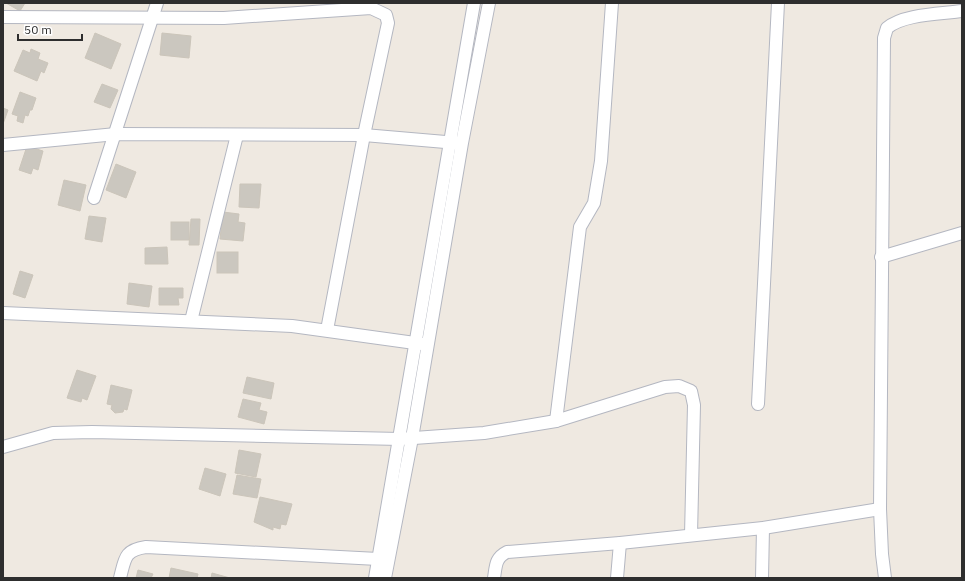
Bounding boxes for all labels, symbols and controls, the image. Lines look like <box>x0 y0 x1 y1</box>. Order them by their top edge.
scale bar <box>18 16 82 42</box>
text: 50 m <box>24 22 52 37</box>

